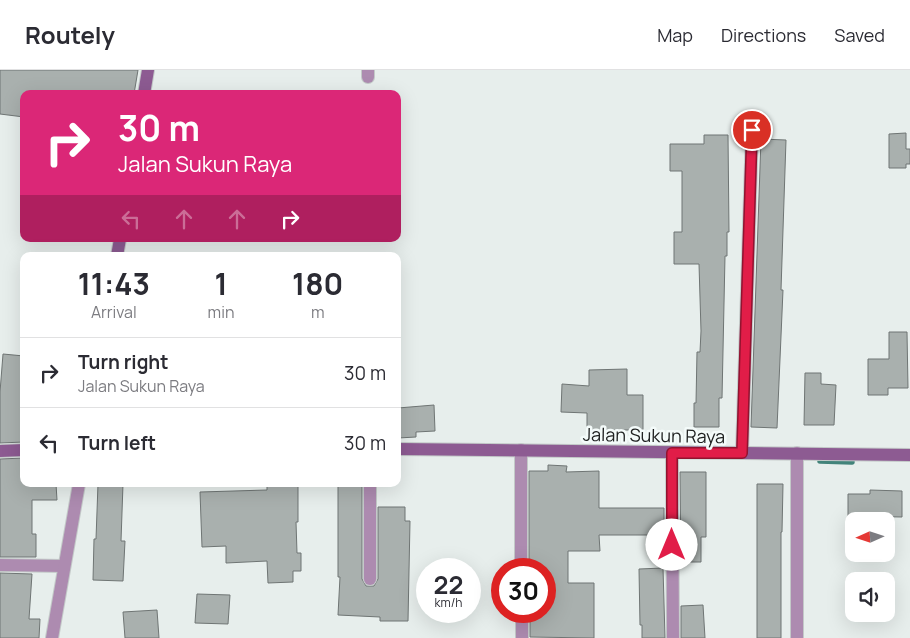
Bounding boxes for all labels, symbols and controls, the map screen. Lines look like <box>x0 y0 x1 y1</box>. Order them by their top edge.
text: Routely <box>25 18 115 51</box>
text: Map <box>657 23 693 47</box>
text: Directions <box>721 23 806 47</box>
text: Saved <box>834 23 885 47</box>
text: 30 m <box>118 104 200 152</box>
pin <box>731 109 773 151</box>
icon: right <box>35 110 100 175</box>
icon: arrive <box>738 116 766 144</box>
text: Jalan Sukun Raya <box>118 149 292 179</box>
icon: left <box>117 205 145 233</box>
icon: ahead <box>170 205 198 233</box>
icon: ahead <box>223 205 251 233</box>
icon: right <box>276 205 304 233</box>
text: 11:43 <box>78 263 150 304</box>
text: 1 <box>214 263 228 304</box>
text: 180 <box>292 263 343 304</box>
text: Arrival <box>91 301 137 323</box>
text: min <box>208 301 234 323</box>
text: m <box>311 301 324 323</box>
text: Turn right <box>78 349 168 375</box>
icon: right <box>35 359 63 387</box>
text: 30 m <box>344 360 386 386</box>
text: Jalan Sukun Raya <box>78 375 205 397</box>
street label: Jalan Sukun Raya <box>583 422 725 448</box>
icon: left <box>35 429 63 457</box>
text: Turn left <box>78 430 156 456</box>
text: 30 m <box>344 430 386 456</box>
north arrow <box>845 512 895 562</box>
map controls <box>845 512 895 622</box>
position arrow <box>645 518 697 570</box>
speed limit sign: 30 <box>491 558 556 623</box>
text: 22 <box>434 567 463 602</box>
button: sound <box>845 572 895 622</box>
text: km/h <box>435 594 462 611</box>

